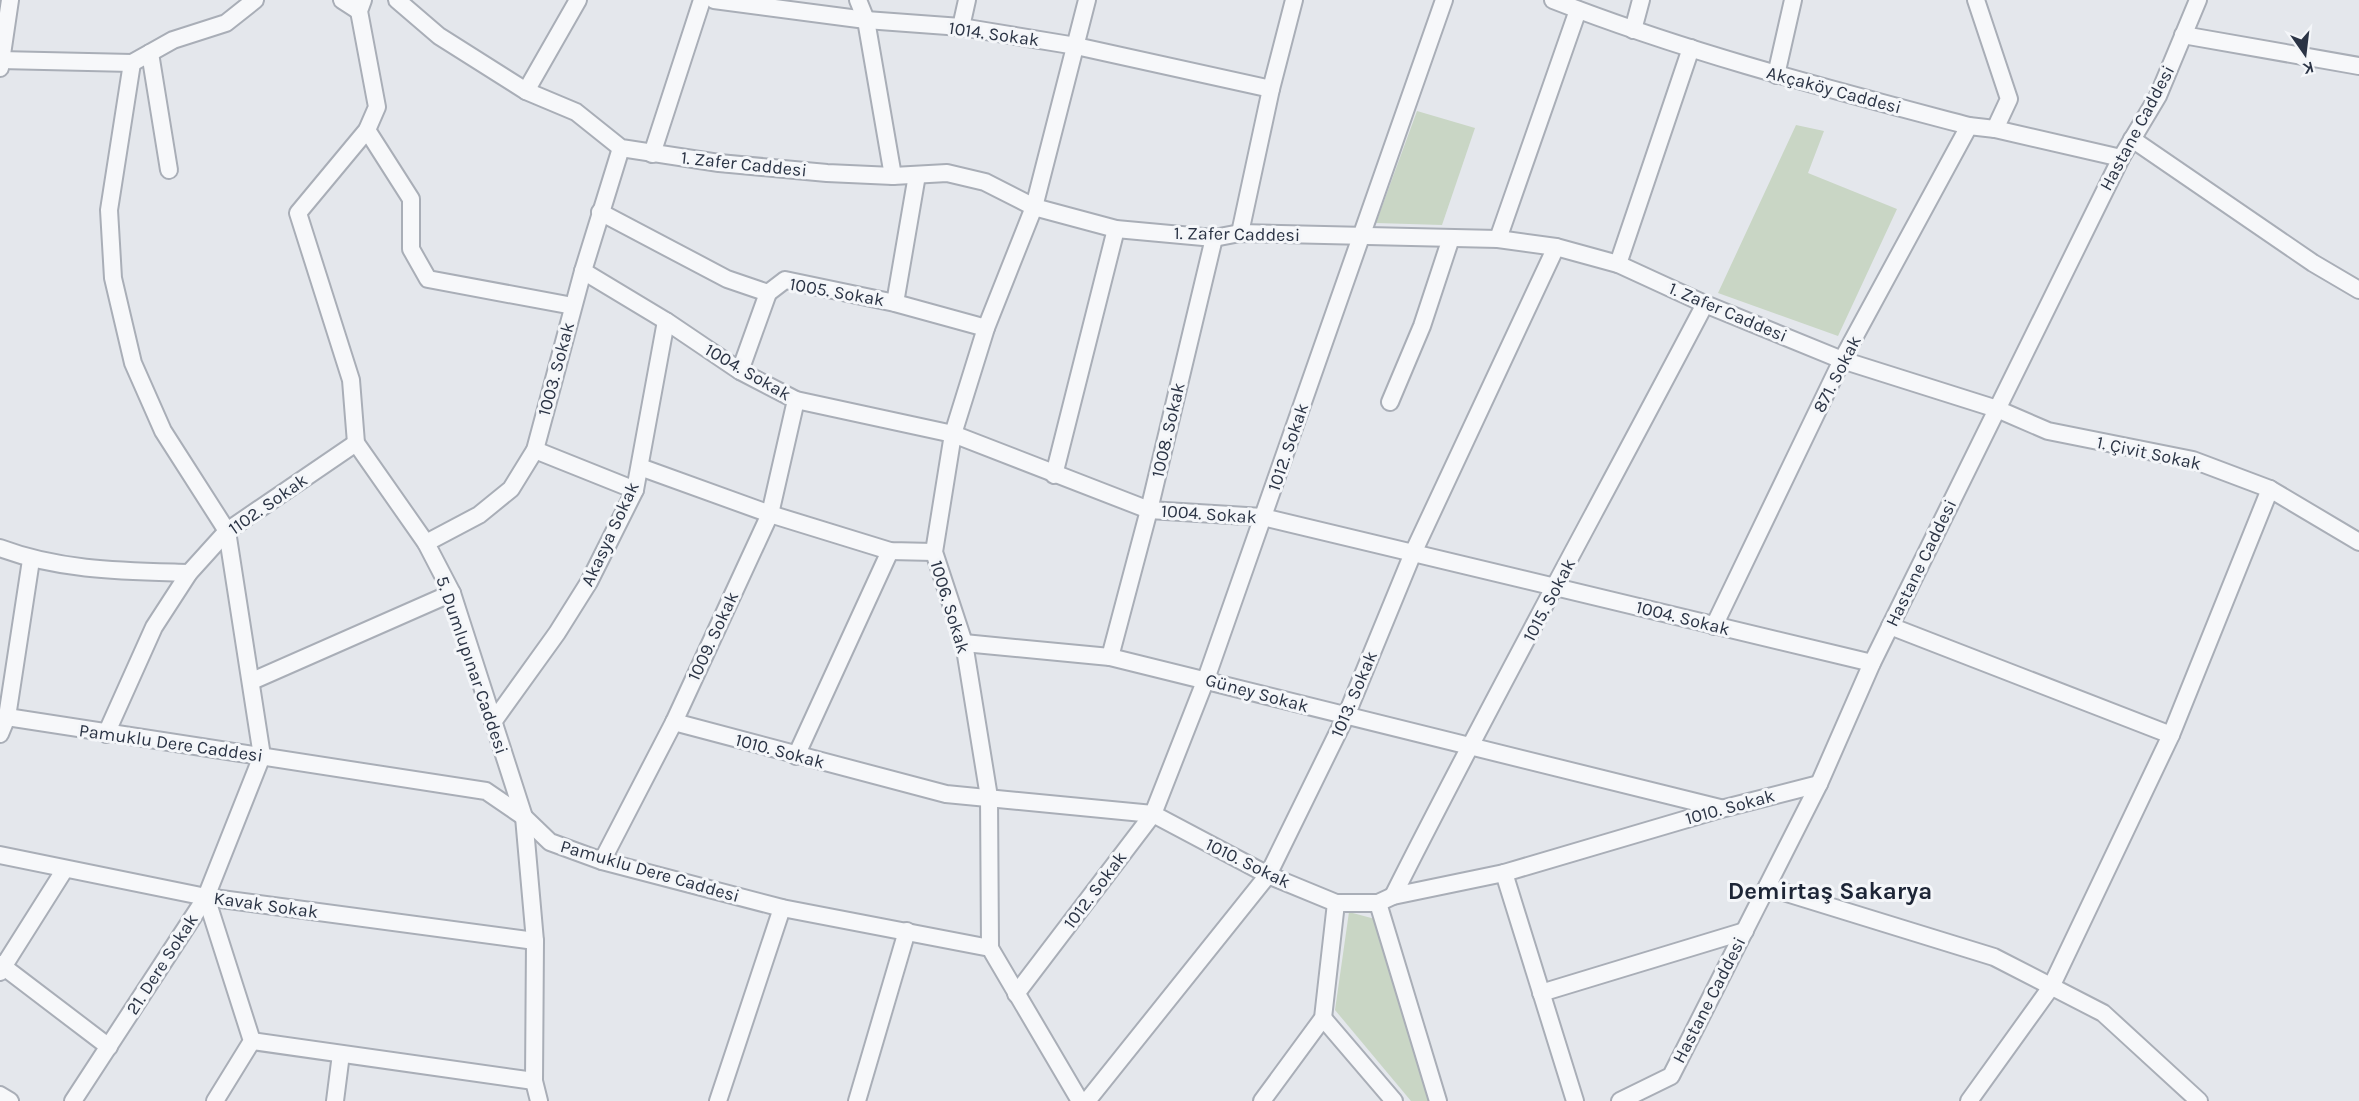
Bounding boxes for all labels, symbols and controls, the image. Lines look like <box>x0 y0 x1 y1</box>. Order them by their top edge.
street label: 1014. Sokak <box>947 17 1041 51</box>
north arrow <box>2275 24 2335 84</box>
text: K <box>2301 58 2316 79</box>
street label: Akçaköy Caddesi <box>1764 61 1904 119</box>
street label: Hastane Caddesi <box>2095 62 2179 194</box>
street label: 1. Zafer Caddesi <box>680 146 808 182</box>
street label: 1. Zafer Caddesi <box>1174 222 1300 246</box>
street label: 1005. Sokak <box>788 273 886 311</box>
street label: 1. Zafer Caddesi <box>1665 277 1791 347</box>
street label: 1003. Sokak <box>533 320 579 418</box>
street label: 871. Sokak <box>1808 332 1866 416</box>
street label: 1004. Sokak <box>701 339 795 405</box>
street label: 1008. Sokak <box>1146 380 1190 480</box>
street label: 1012. Sokak <box>1263 400 1313 494</box>
street label: 1. Çivit Sokak <box>2095 431 2203 475</box>
street label: 1102. Sokak <box>224 469 312 539</box>
street label: Akasya Sokak <box>576 478 644 590</box>
street label: Hastane Caddesi <box>1881 496 1961 630</box>
street label: 1004. Sokak <box>1160 500 1258 528</box>
street label: 1015. Sokak <box>1518 555 1580 645</box>
street label: 1006. Sokak <box>925 558 975 656</box>
street label: 5. Dumlupınar Caddesi <box>431 573 513 757</box>
street label: 1009. Sokak <box>683 588 743 684</box>
street label: 1004. Sokak <box>1634 596 1732 640</box>
street label: 1013. Sokak <box>1326 648 1382 740</box>
street label: Güney Sokak <box>1203 669 1311 717</box>
street label: Pamuklu Dere Caddesi <box>78 719 264 767</box>
street label: 1010. Sokak <box>733 729 827 773</box>
street label: 1010. Sokak <box>1683 785 1777 829</box>
street label: 1010. Sokak <box>1202 833 1294 893</box>
street label: Pamuklu Dere Caddesi <box>558 835 742 907</box>
street label: 1012. Sokak <box>1059 847 1131 933</box>
district label: Demirtaş Sakarya <box>1728 877 1932 905</box>
street label: Kavak Sokak <box>212 887 320 923</box>
street label: 21. Dere Sokak <box>121 909 203 1019</box>
street label: Hastane Caddesi <box>1668 933 1750 1067</box>

